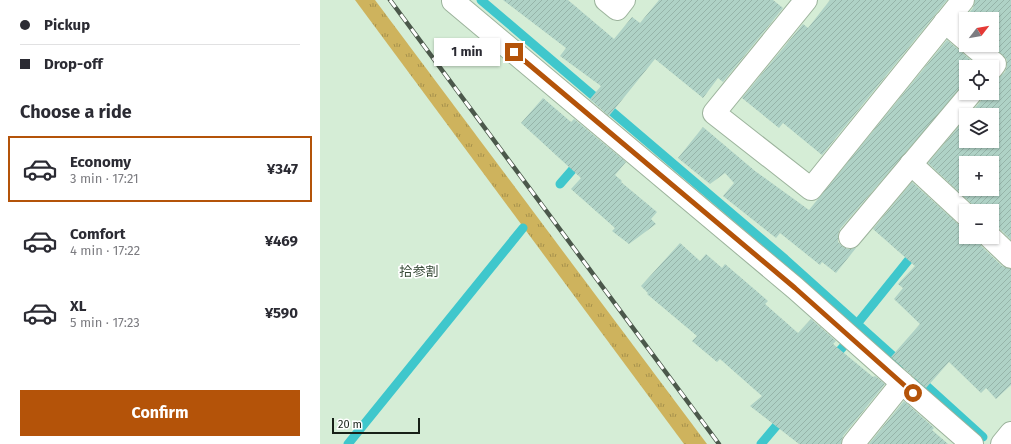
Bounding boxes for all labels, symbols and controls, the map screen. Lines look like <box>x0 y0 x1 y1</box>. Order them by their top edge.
north arrow <box>959 12 999 52</box>
map controls <box>959 12 999 244</box>
text: Pickup <box>44 16 90 34</box>
callout: 1 min <box>434 38 500 66</box>
route end <box>505 43 523 61</box>
text: 1 min <box>451 44 483 59</box>
text: Drop-off <box>44 55 103 73</box>
button: locate <box>959 60 999 100</box>
text: Choose a ride <box>20 101 132 123</box>
button: layers <box>959 108 999 148</box>
icon: car <box>22 151 58 187</box>
text: Economy <box>70 153 131 171</box>
button: + <box>959 156 999 196</box>
text: ¥347 <box>267 160 298 178</box>
text: 3 min · 17:21 <box>70 171 139 186</box>
button: − <box>959 204 999 244</box>
icon: car <box>22 223 58 259</box>
text: Comfort <box>70 225 126 243</box>
text: ¥469 <box>265 232 298 250</box>
text: 4 min · 17:22 <box>70 243 140 258</box>
district label: 拾参割 <box>399 264 439 279</box>
icon: car <box>22 295 58 331</box>
text: XL <box>70 297 86 315</box>
text: ¥590 <box>265 304 298 322</box>
text: 5 min · 17:23 <box>70 315 140 330</box>
route start <box>904 384 922 402</box>
button: Confirm <box>20 390 300 436</box>
scale bar <box>332 416 420 435</box>
text: 20 m <box>338 418 362 431</box>

